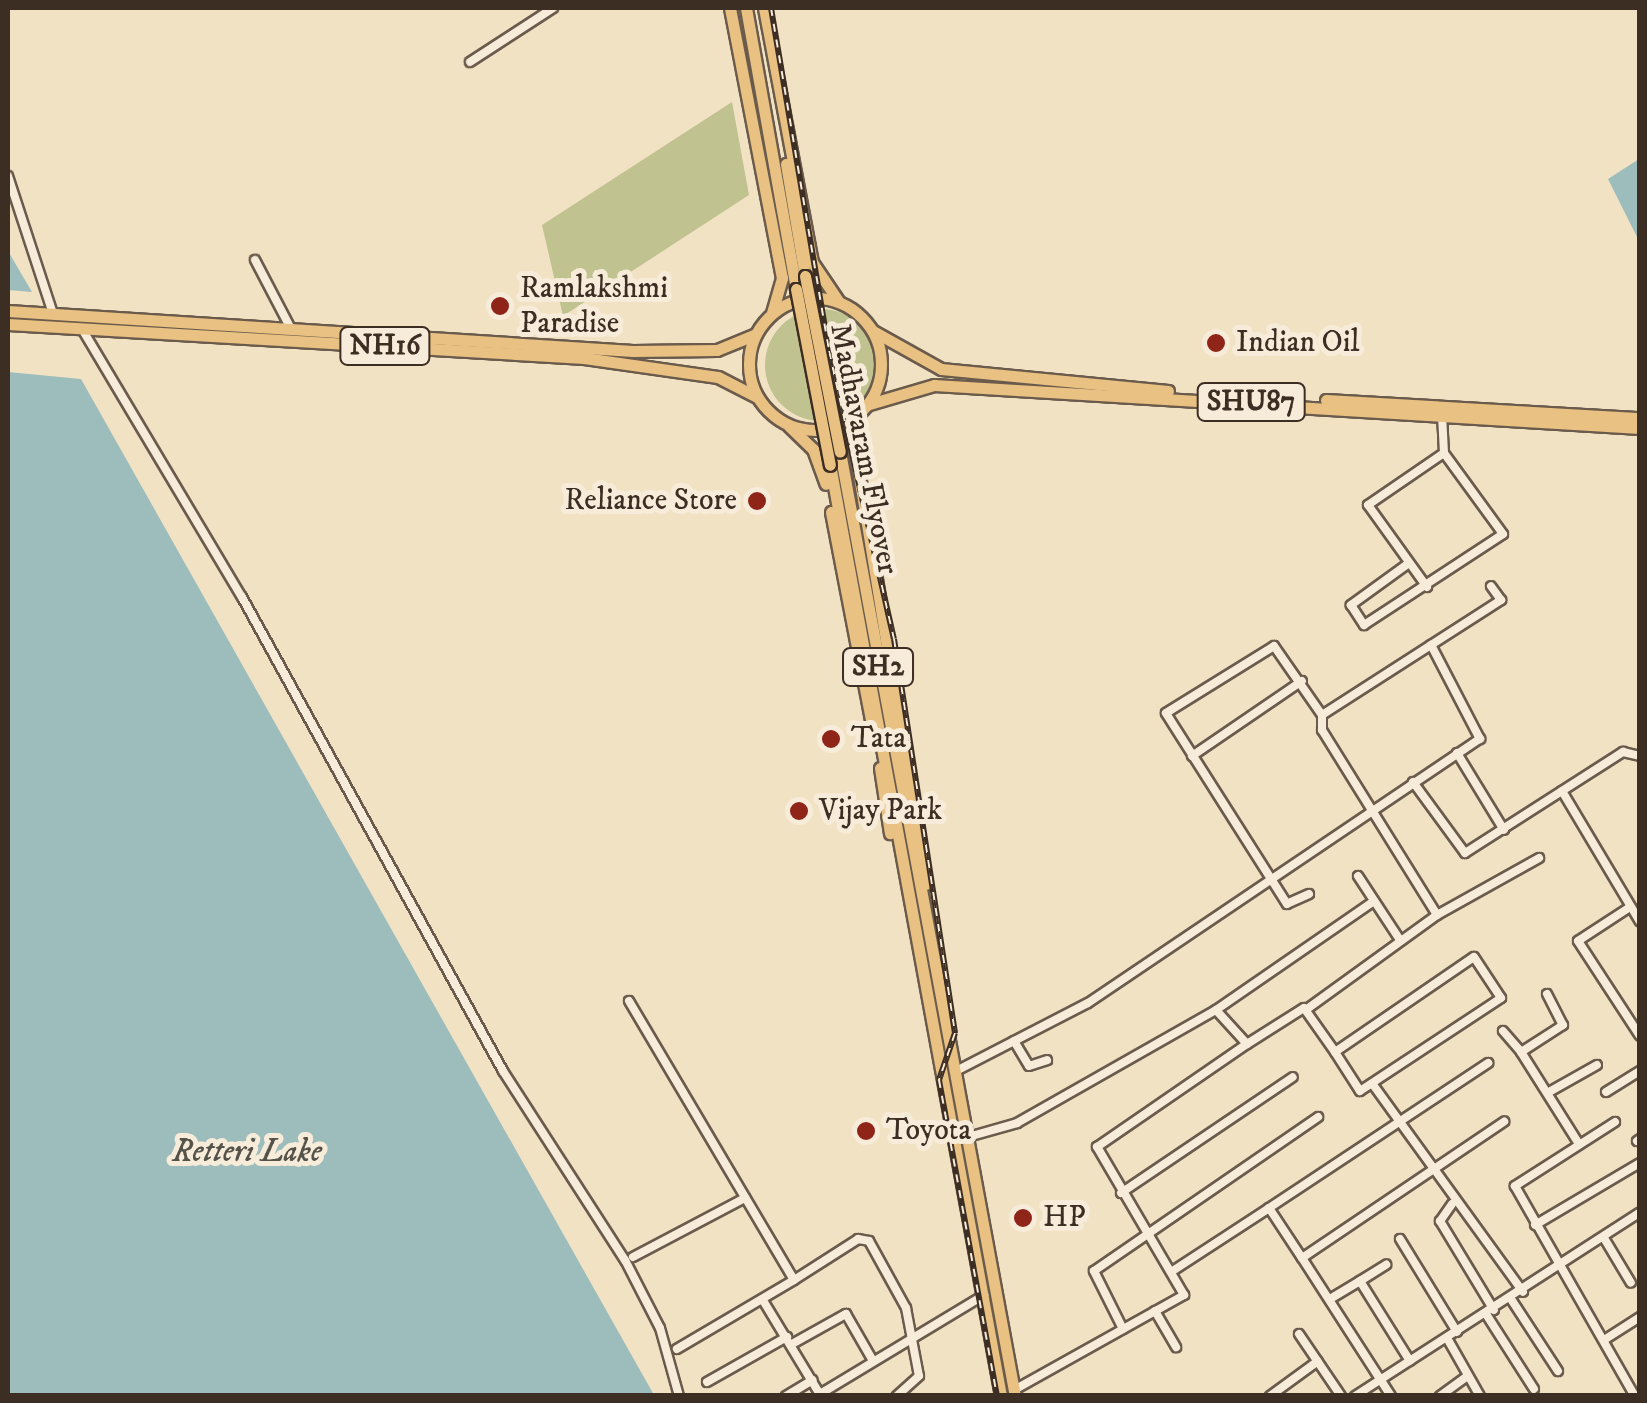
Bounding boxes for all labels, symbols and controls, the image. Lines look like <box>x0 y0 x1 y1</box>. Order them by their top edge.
place label: Ramlakshmi Paradise <box>520 271 668 342</box>
marker: Ramlakshmi Paradise <box>489 295 511 317</box>
street label: Madhavaram Flyover <box>821 321 905 577</box>
road number: NH16 <box>338 323 432 369</box>
place label: Indian Oil <box>1236 325 1360 361</box>
marker: Indian Oil <box>1205 332 1227 354</box>
road number: SHU87 <box>1196 379 1306 425</box>
place label: Reliance Store <box>565 483 737 519</box>
marker: Reliance Store <box>746 490 768 512</box>
road number: SH2 <box>840 644 916 690</box>
place label: Tata <box>851 721 906 757</box>
marker: Tata <box>820 728 842 750</box>
place label: Vijay Park <box>819 793 942 829</box>
marker: Vijay Park <box>788 800 810 822</box>
place label: Toyota <box>886 1113 971 1149</box>
marker: Toyota <box>855 1120 877 1142</box>
water label: Retteri Lake <box>172 1133 322 1171</box>
place label: HP <box>1043 1200 1086 1236</box>
marker: HP <box>1012 1207 1034 1229</box>

